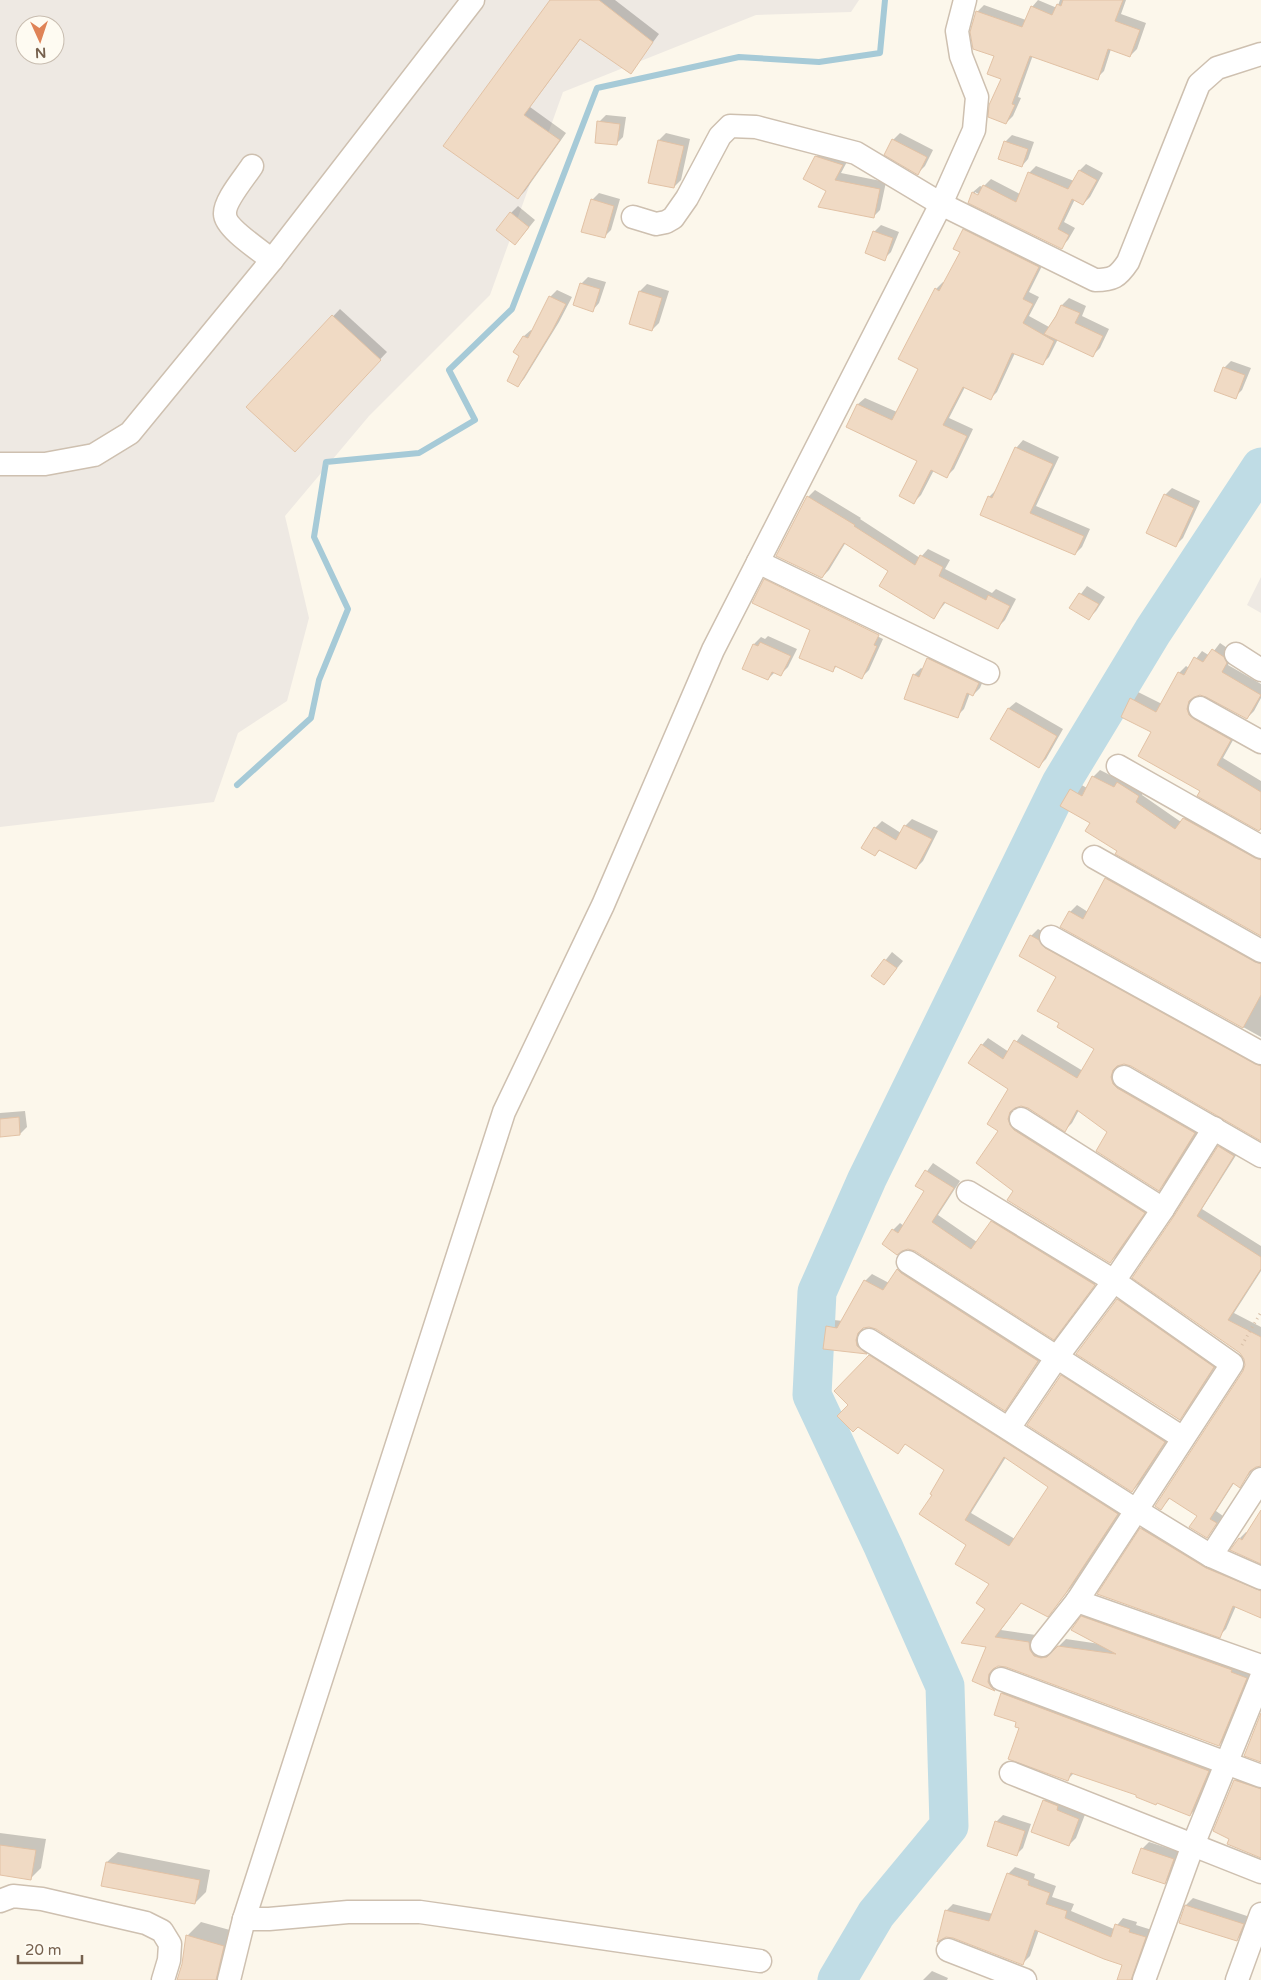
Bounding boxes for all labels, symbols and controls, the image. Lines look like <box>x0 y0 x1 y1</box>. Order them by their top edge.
north arrow <box>15 15 65 65</box>
text: N <box>35 44 47 61</box>
scale bar <box>18 1932 81 1964</box>
text: 20 m <box>25 1941 62 1959</box>

